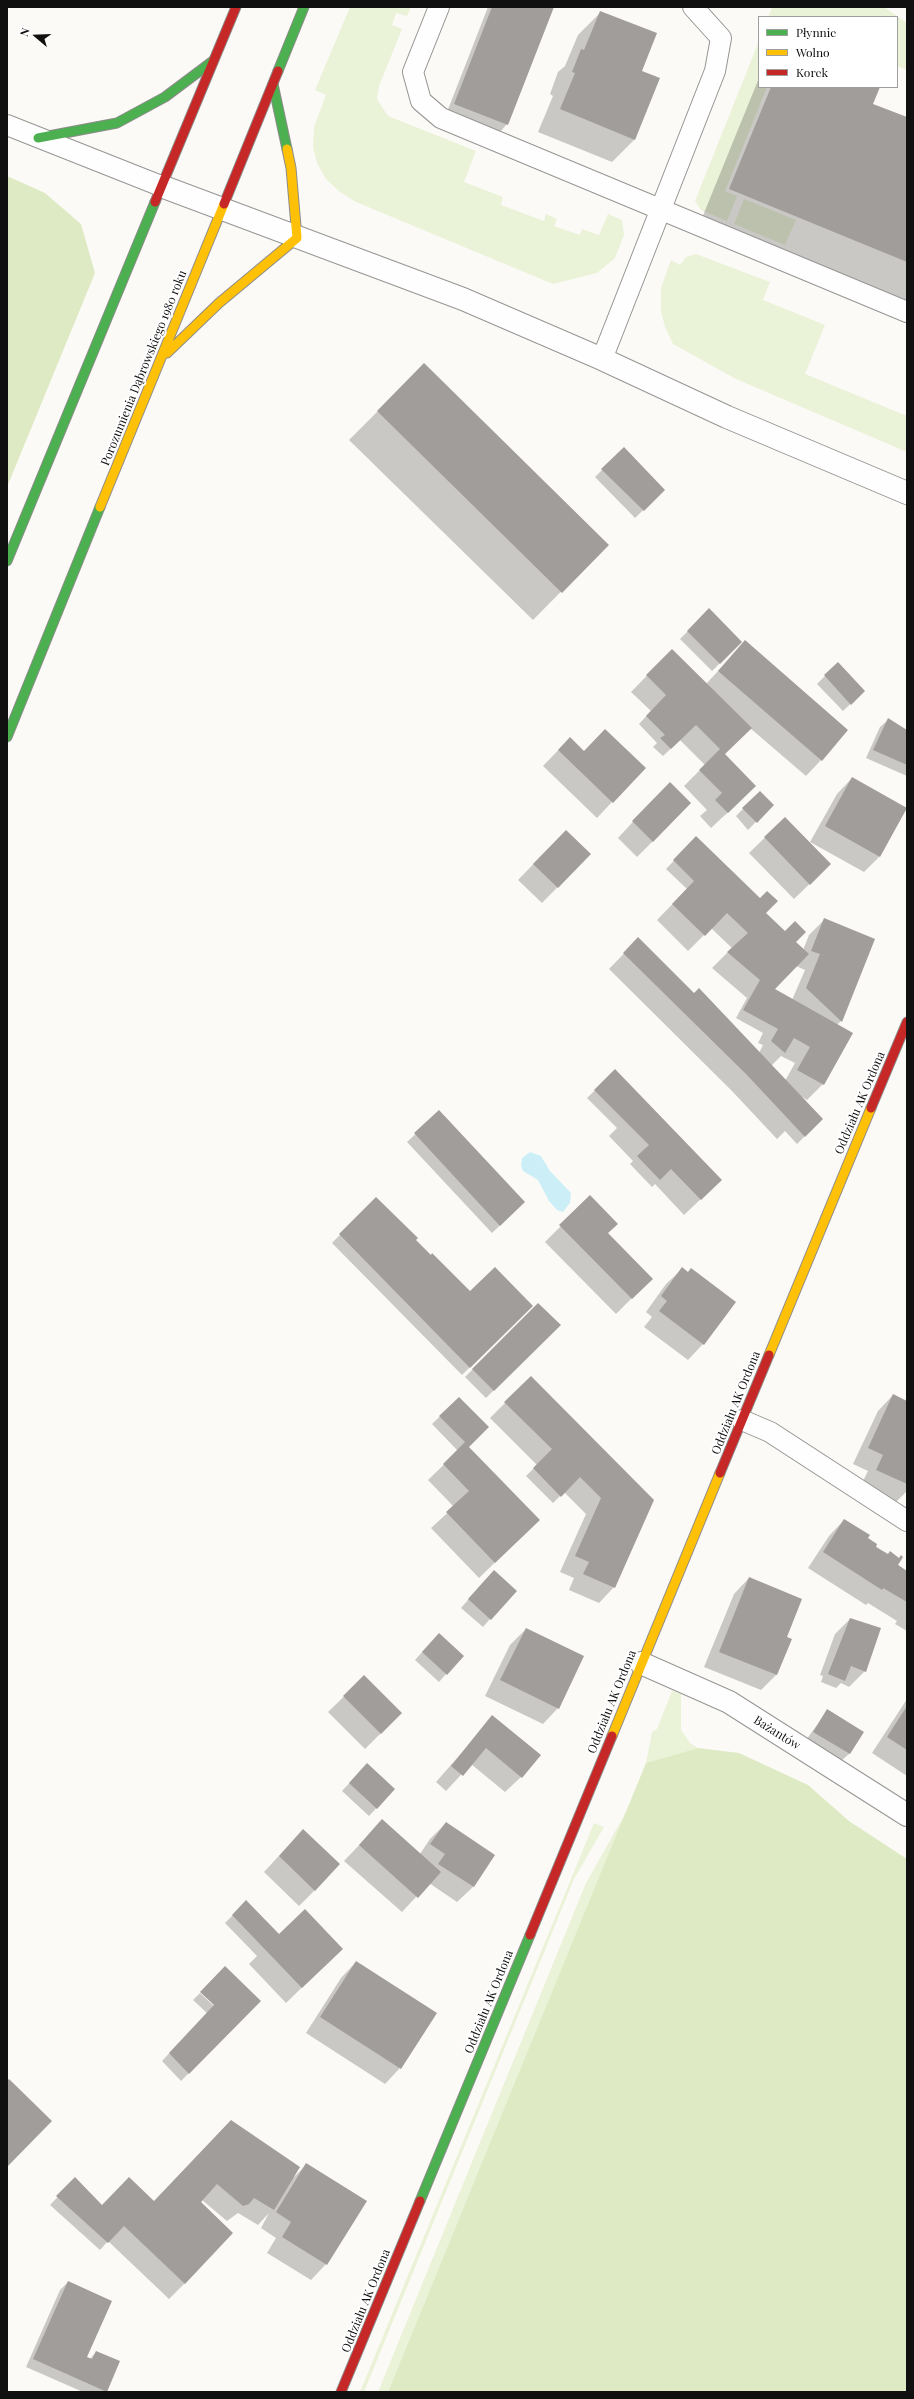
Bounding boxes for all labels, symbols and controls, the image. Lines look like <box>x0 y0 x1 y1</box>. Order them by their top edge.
north arrow <box>16 16 56 56</box>
legend <box>758 16 898 88</box>
text: Płynnie <box>796 24 836 40</box>
text: N <box>16 26 33 38</box>
text: Wolno <box>796 44 830 60</box>
text: Korek <box>796 64 828 80</box>
street label: Porozumienia Dąbrowskiego 1980 roku <box>98 268 190 468</box>
street label: Oddziału AK Ordona <box>832 1049 888 1157</box>
street label: Oddziału AK Ordona <box>709 1349 763 1457</box>
street label: Oddziału AK Ordona <box>585 1648 639 1756</box>
street label: Bażantów <box>751 1713 803 1753</box>
street label: Oddziału AK Ordona <box>462 1948 516 2056</box>
street label: Oddziału AK Ordona <box>339 2247 393 2355</box>

